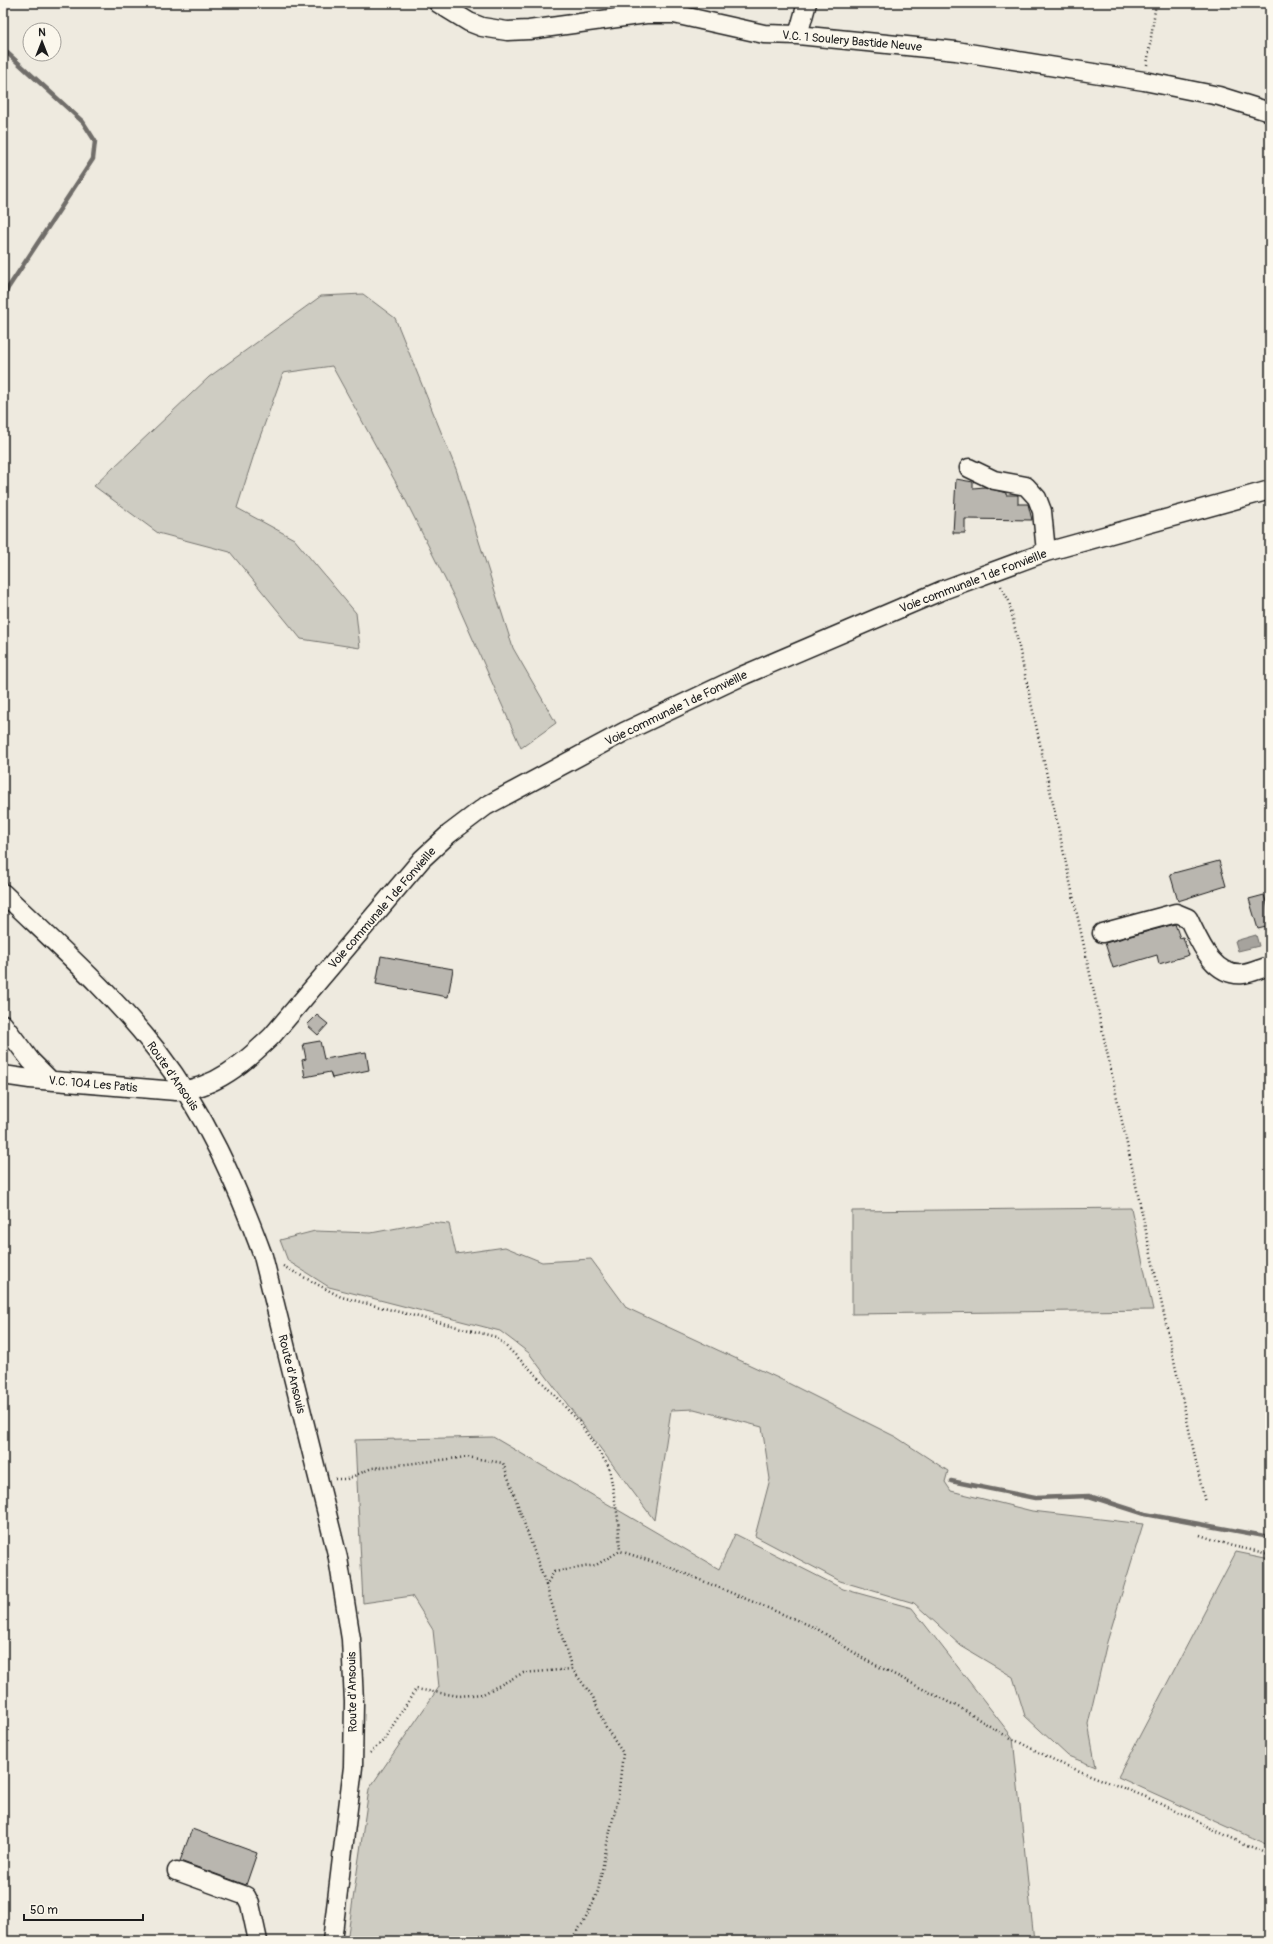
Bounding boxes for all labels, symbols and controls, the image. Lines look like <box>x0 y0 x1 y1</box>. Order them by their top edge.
north arrow <box>22 22 62 62</box>
text: N <box>38 26 46 39</box>
street label: V.C. 1 Soulery Bastide Neuve <box>781 28 923 55</box>
street label: Voie communale 1 de Fonvieille <box>898 546 1049 616</box>
street label: Voie communale 1 de Fonvieille <box>603 667 750 749</box>
street label: Voie communale 1 de Fonvieille <box>325 844 439 972</box>
street label: Route d'Ansouis <box>143 1039 202 1114</box>
street label: V.C. 104 Les Patis <box>48 1073 139 1096</box>
street label: Route d'Ansouis <box>274 1333 309 1416</box>
street label: Route d'Ansouis <box>344 1651 361 1732</box>
scale bar <box>24 1896 143 1922</box>
text: 50 m <box>30 1903 58 1918</box>

